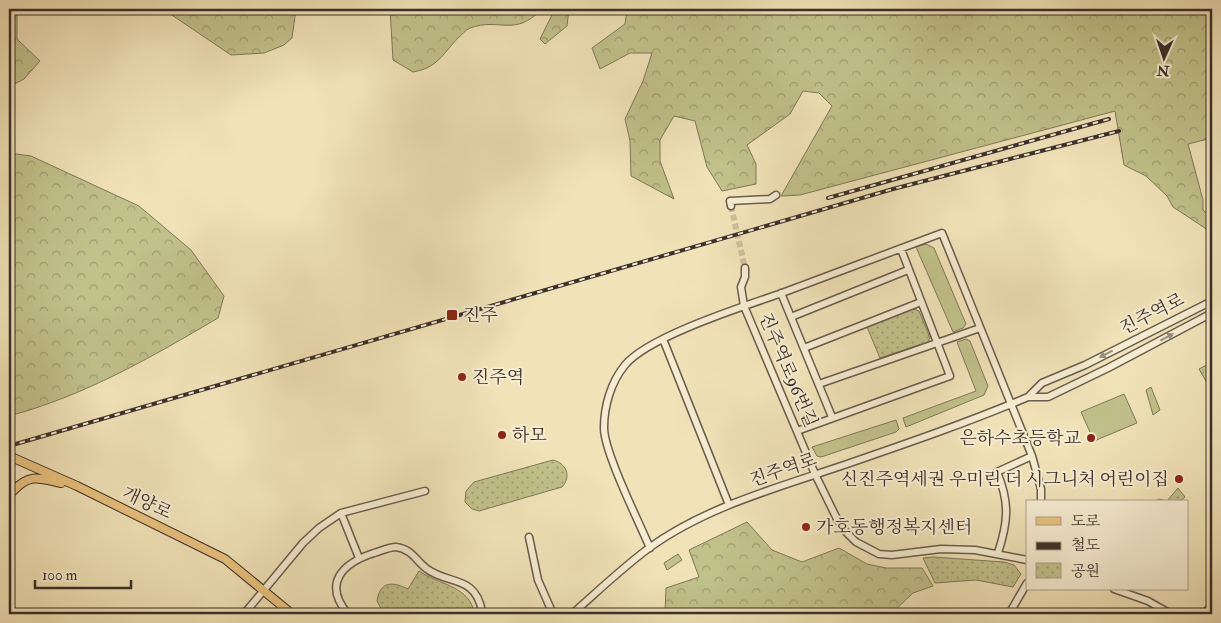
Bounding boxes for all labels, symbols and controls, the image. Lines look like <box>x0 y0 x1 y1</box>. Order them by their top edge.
north arrow <box>1138 32 1188 82</box>
text: N <box>1156 62 1171 79</box>
street label: 진주역로 <box>1116 288 1188 340</box>
place label: 진주 <box>463 304 498 327</box>
marker: 진주 <box>445 308 459 322</box>
street label: 진주역로96번길 <box>753 309 823 431</box>
one-way arrow <box>1160 333 1174 341</box>
one-way arrow <box>1099 350 1113 358</box>
place label: 진주역 <box>472 366 524 389</box>
marker: 진주역 <box>456 371 468 383</box>
place label: 하모 <box>512 424 547 447</box>
place label: 은하수초등학교 <box>959 427 1082 450</box>
marker: 하모 <box>496 429 508 441</box>
marker: 은하수초등학교 <box>1085 432 1097 444</box>
street label: 진주역로 <box>746 448 820 492</box>
place label: 신진주역세권 우미린 더 시그니처 어린이집 <box>841 468 1169 491</box>
marker: 신진주역세권 우미린 더 시그니처 어린이집 <box>1173 473 1185 485</box>
street label: 개양로 <box>118 482 176 524</box>
legend <box>1026 500 1188 590</box>
text: 도로 <box>1071 512 1100 531</box>
place label: 가호동행정복지센터 <box>816 516 973 539</box>
marker: 가호동행정복지센터 <box>800 521 812 533</box>
text: 철도 <box>1071 536 1100 555</box>
scale bar <box>35 558 131 590</box>
text: 공원 <box>1071 562 1100 581</box>
text: 100 m <box>42 566 78 585</box>

